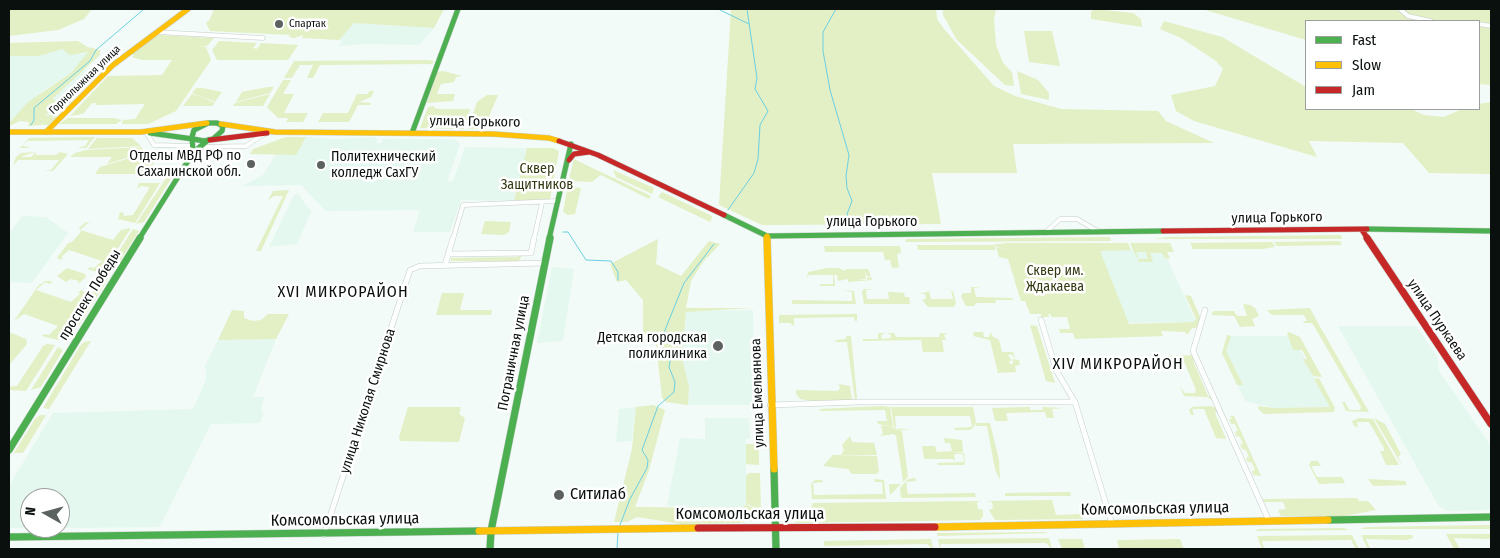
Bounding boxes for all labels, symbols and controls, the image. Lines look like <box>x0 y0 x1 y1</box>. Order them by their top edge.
place label: Спартак <box>289 17 326 31</box>
marker: Спартак <box>273 18 285 30</box>
legend <box>1305 20 1480 110</box>
text: Fast <box>1352 31 1376 49</box>
street label: Горнолыжная улица <box>47 43 123 117</box>
text: Slow <box>1352 56 1381 74</box>
text: Jam <box>1352 81 1375 99</box>
street label: улица Горького <box>429 113 521 131</box>
place label: Отделы МВД РФ по Сахалинской обл. <box>129 148 241 180</box>
place label: Политехнический колледж СахГУ <box>331 149 436 182</box>
marker: Отделы МВД РФ по Сахалинской обл. <box>245 158 257 170</box>
marker: Политехнический колледж СахГУ <box>315 159 327 171</box>
park label: Сквер Защитников <box>501 161 573 193</box>
street label: улица Горького <box>1231 209 1323 227</box>
street label: улица Горького <box>827 214 917 230</box>
street label: проспект Победы <box>55 246 125 344</box>
park label: Сквер им. Ждакаева <box>1026 263 1084 296</box>
street label: улица Пуркаева <box>1404 276 1470 364</box>
district label: XVI МИКРОРАЙОН <box>276 283 410 303</box>
street label: Пограничная улица <box>495 294 533 412</box>
street label: улица Николая Смирнова <box>337 326 399 476</box>
place label: Детская городская поликлиника <box>598 330 707 362</box>
street label: улица Емельянова <box>748 338 768 448</box>
marker: Детская городская поликлиника <box>711 339 725 353</box>
district label: XIV МИКРОРАЙОН <box>1051 355 1185 375</box>
place label: Ситилаб <box>570 485 626 505</box>
north arrow <box>20 488 70 538</box>
marker: Ситилаб <box>552 488 566 502</box>
street label: Комсомольская улица <box>1080 498 1230 520</box>
street label: Комсомольская улица <box>676 505 824 525</box>
text: N <box>22 506 40 516</box>
street label: Комсомольская улица <box>270 509 420 531</box>

